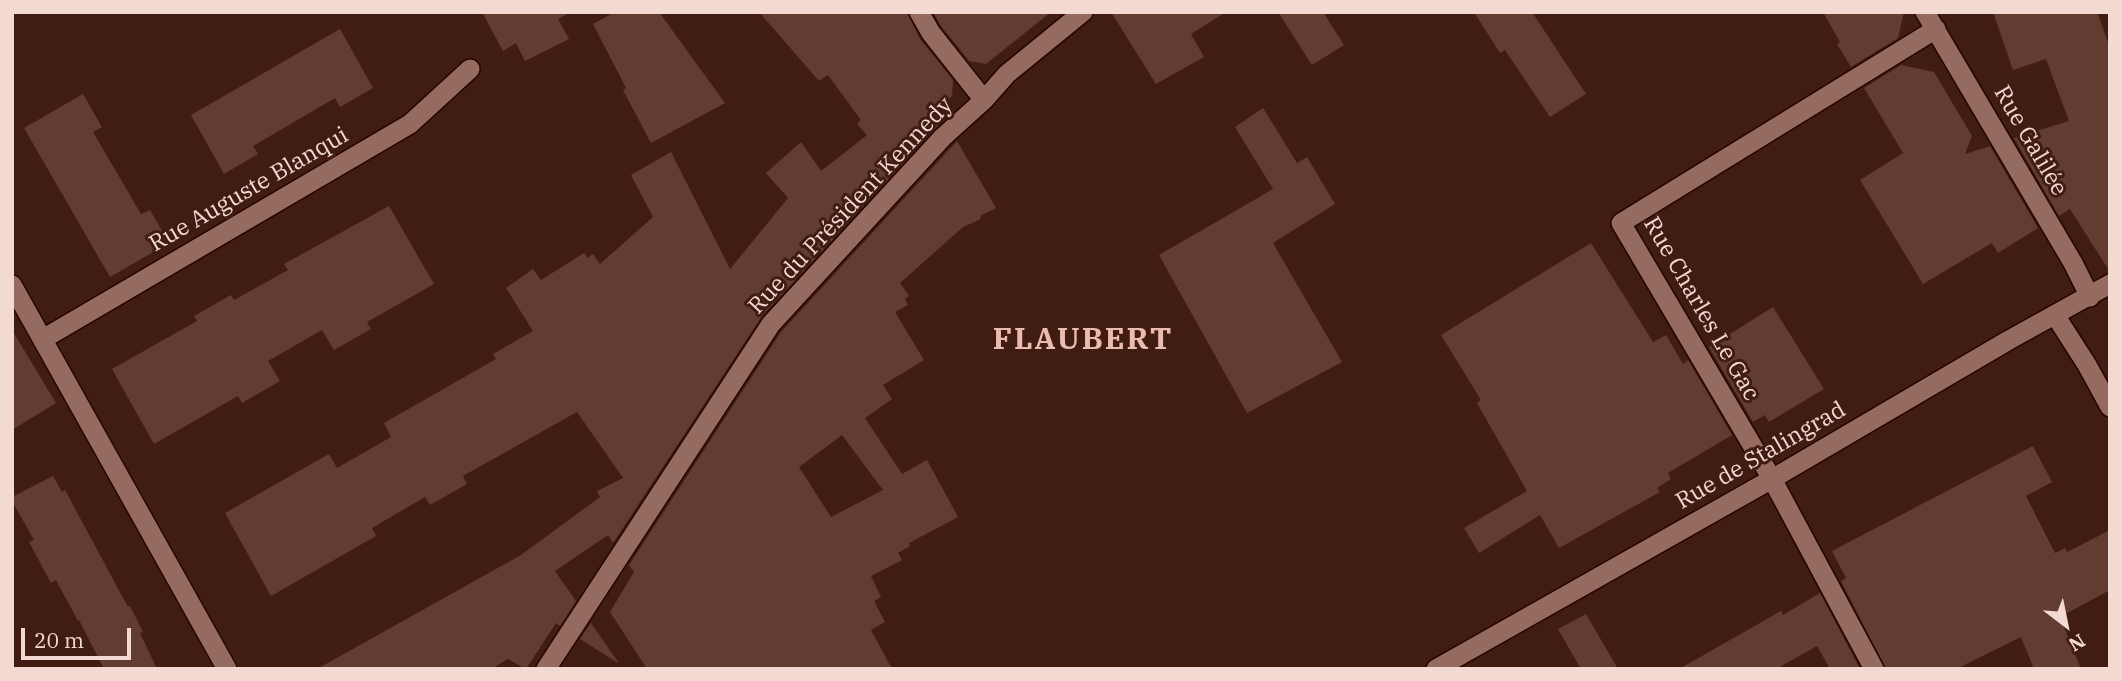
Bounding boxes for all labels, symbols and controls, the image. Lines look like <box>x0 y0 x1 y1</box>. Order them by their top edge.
street label: Rue Galilée <box>1987 81 2073 201</box>
street label: Rue du Président Kennedy <box>743 92 959 320</box>
street label: Rue Auguste Blanqui <box>145 122 353 258</box>
street label: Rue Charles Le Gac <box>1637 212 1765 406</box>
district label: FLAUBERT <box>994 322 1172 358</box>
street label: Rue de Stalingrad <box>1671 396 1851 516</box>
north arrow <box>2031 590 2101 660</box>
scale bar <box>24 614 135 658</box>
text: 20 m <box>34 626 84 654</box>
text: N <box>2064 629 2090 657</box>

